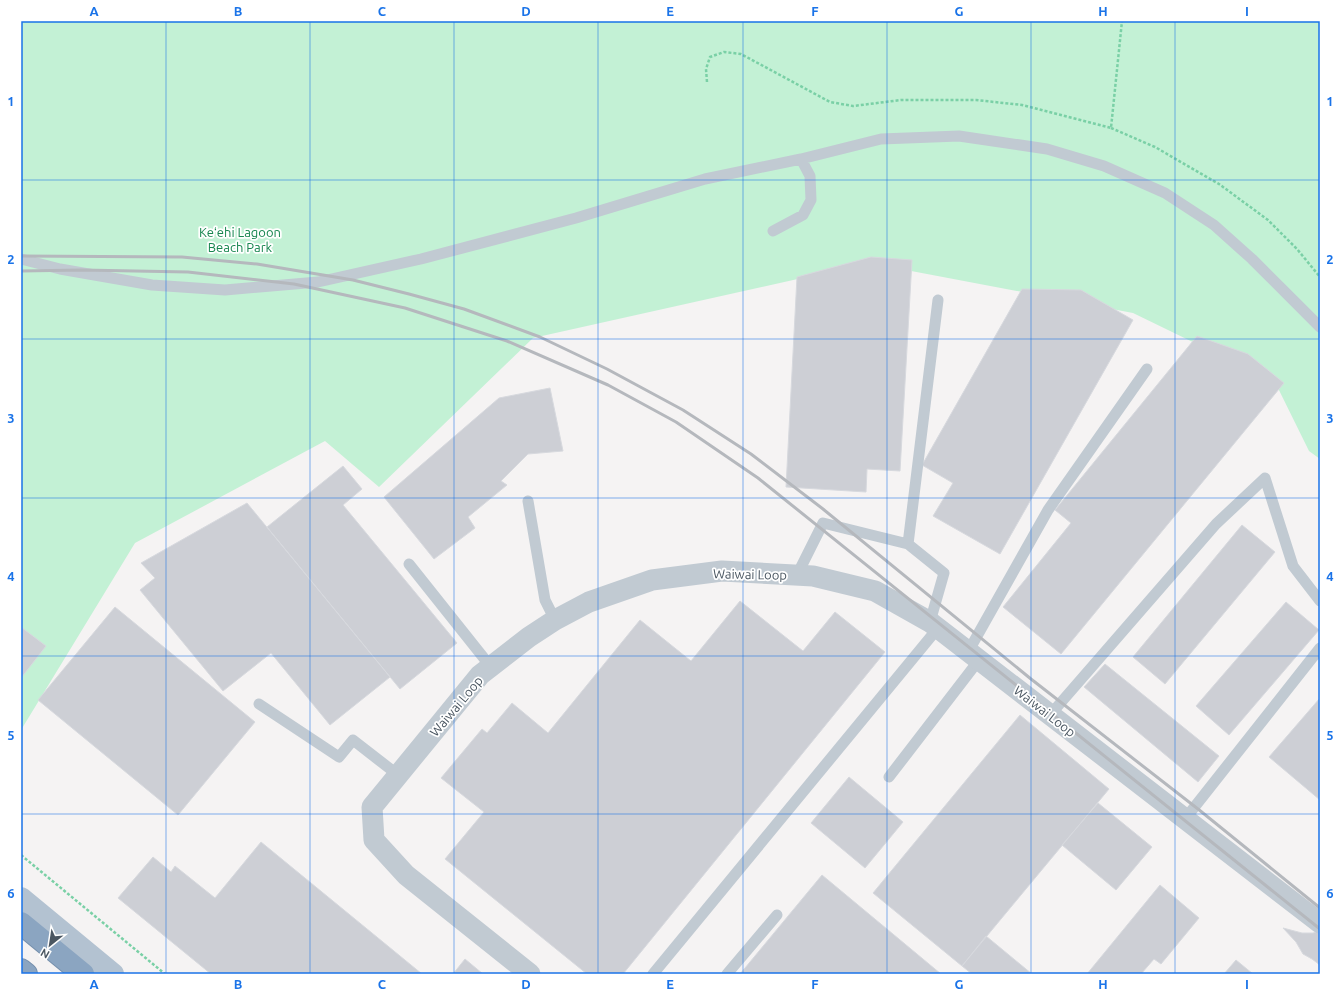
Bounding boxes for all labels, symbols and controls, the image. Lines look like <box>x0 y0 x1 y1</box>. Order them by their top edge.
text: A <box>89 4 99 18</box>
text: B <box>234 4 243 18</box>
text: C <box>378 4 387 18</box>
text: D <box>521 4 531 18</box>
text: E <box>666 4 674 18</box>
text: F <box>811 4 819 18</box>
text: G <box>955 4 964 18</box>
text: H <box>1098 4 1108 18</box>
text: I <box>1245 4 1249 18</box>
text: 1 <box>7 94 15 108</box>
text: 1 <box>1326 94 1334 108</box>
park label: Keʻehi Lagoon Beach Park <box>199 225 281 254</box>
text: 2 <box>7 252 15 266</box>
text: 2 <box>1326 252 1334 266</box>
text: 3 <box>7 411 15 425</box>
text: 3 <box>1326 411 1334 425</box>
street label: Waiwai Loop <box>713 566 787 582</box>
text: 4 <box>7 569 15 583</box>
text: 4 <box>1326 569 1334 583</box>
street label: Waiwai Loop <box>427 673 485 739</box>
street label: Waiwai Loop <box>1012 683 1078 739</box>
text: 5 <box>7 728 15 742</box>
text: 5 <box>1326 728 1334 742</box>
text: 6 <box>7 886 15 900</box>
text: 6 <box>1326 886 1334 900</box>
north arrow <box>30 925 70 965</box>
text: N <box>38 946 52 961</box>
text: A <box>89 977 99 991</box>
text: B <box>234 977 243 991</box>
text: C <box>378 977 387 991</box>
text: D <box>521 977 531 991</box>
text: E <box>666 977 674 991</box>
text: F <box>811 977 819 991</box>
text: G <box>955 977 964 991</box>
text: H <box>1098 977 1108 991</box>
text: I <box>1245 977 1249 991</box>

